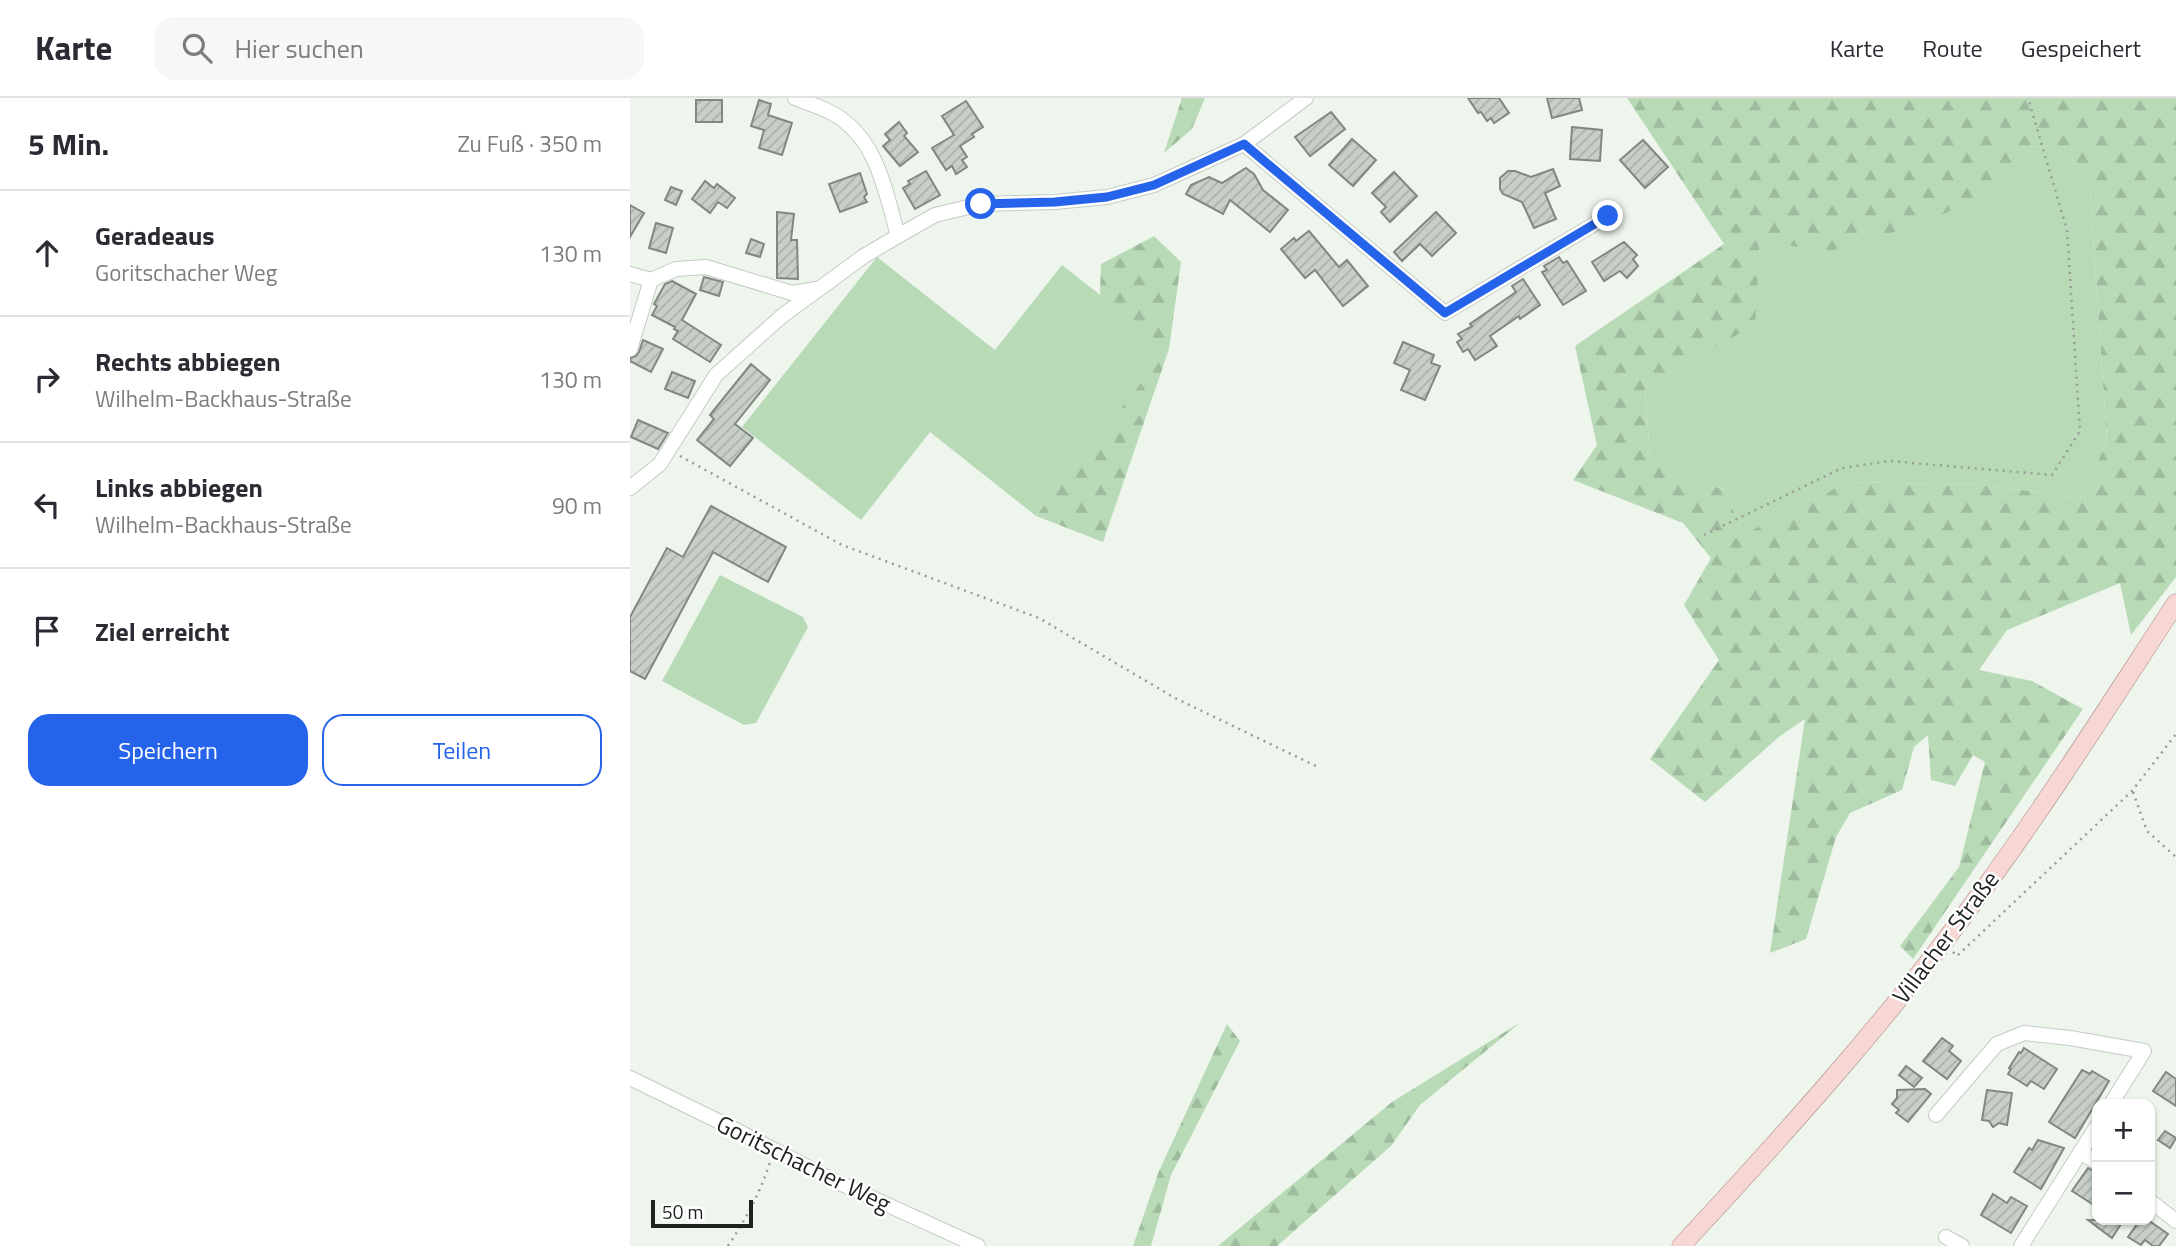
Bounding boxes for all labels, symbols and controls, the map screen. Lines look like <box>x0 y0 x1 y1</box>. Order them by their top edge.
search box <box>154 17 644 80</box>
text: Karte <box>35 23 112 73</box>
icon: search <box>178 29 216 67</box>
text: Hier suchen <box>234 29 364 68</box>
text: Karte <box>1830 30 1884 66</box>
text: Route <box>1922 30 1983 66</box>
text: Gespeichert <box>2021 30 2141 66</box>
text: 5 Min. <box>28 121 109 167</box>
text: Zu Fuß · 350 m <box>458 126 602 161</box>
route start <box>965 188 996 219</box>
route end <box>1592 200 1623 231</box>
text: Geradeaus <box>95 216 215 255</box>
icon: ahead <box>28 234 66 272</box>
text: 130 m <box>539 236 602 271</box>
text: Goritschacher Weg <box>95 255 277 290</box>
text: Rechts abbiegen <box>95 342 281 381</box>
icon: right <box>28 360 66 398</box>
text: 130 m <box>539 362 602 397</box>
text: Wilhelm-Backhaus-Straße <box>95 381 352 416</box>
text: Links abbiegen <box>95 468 263 507</box>
icon: left <box>28 486 66 524</box>
text: 90 m <box>552 488 602 523</box>
text: Wilhelm-Backhaus-Straße <box>95 507 352 542</box>
icon: arrive <box>28 612 66 650</box>
text: Ziel erreicht <box>95 612 230 651</box>
button: Speichern <box>28 714 308 786</box>
button: Teilen <box>322 714 602 786</box>
street label: Villacher Straße <box>1883 863 2007 1011</box>
map controls <box>2092 1099 2155 1225</box>
button: + <box>2092 1099 2155 1162</box>
street label: Goritschacher Weg <box>711 1105 897 1221</box>
button: − <box>2092 1162 2155 1225</box>
scale bar <box>651 1197 752 1229</box>
text: 50 m <box>662 1197 703 1226</box>

